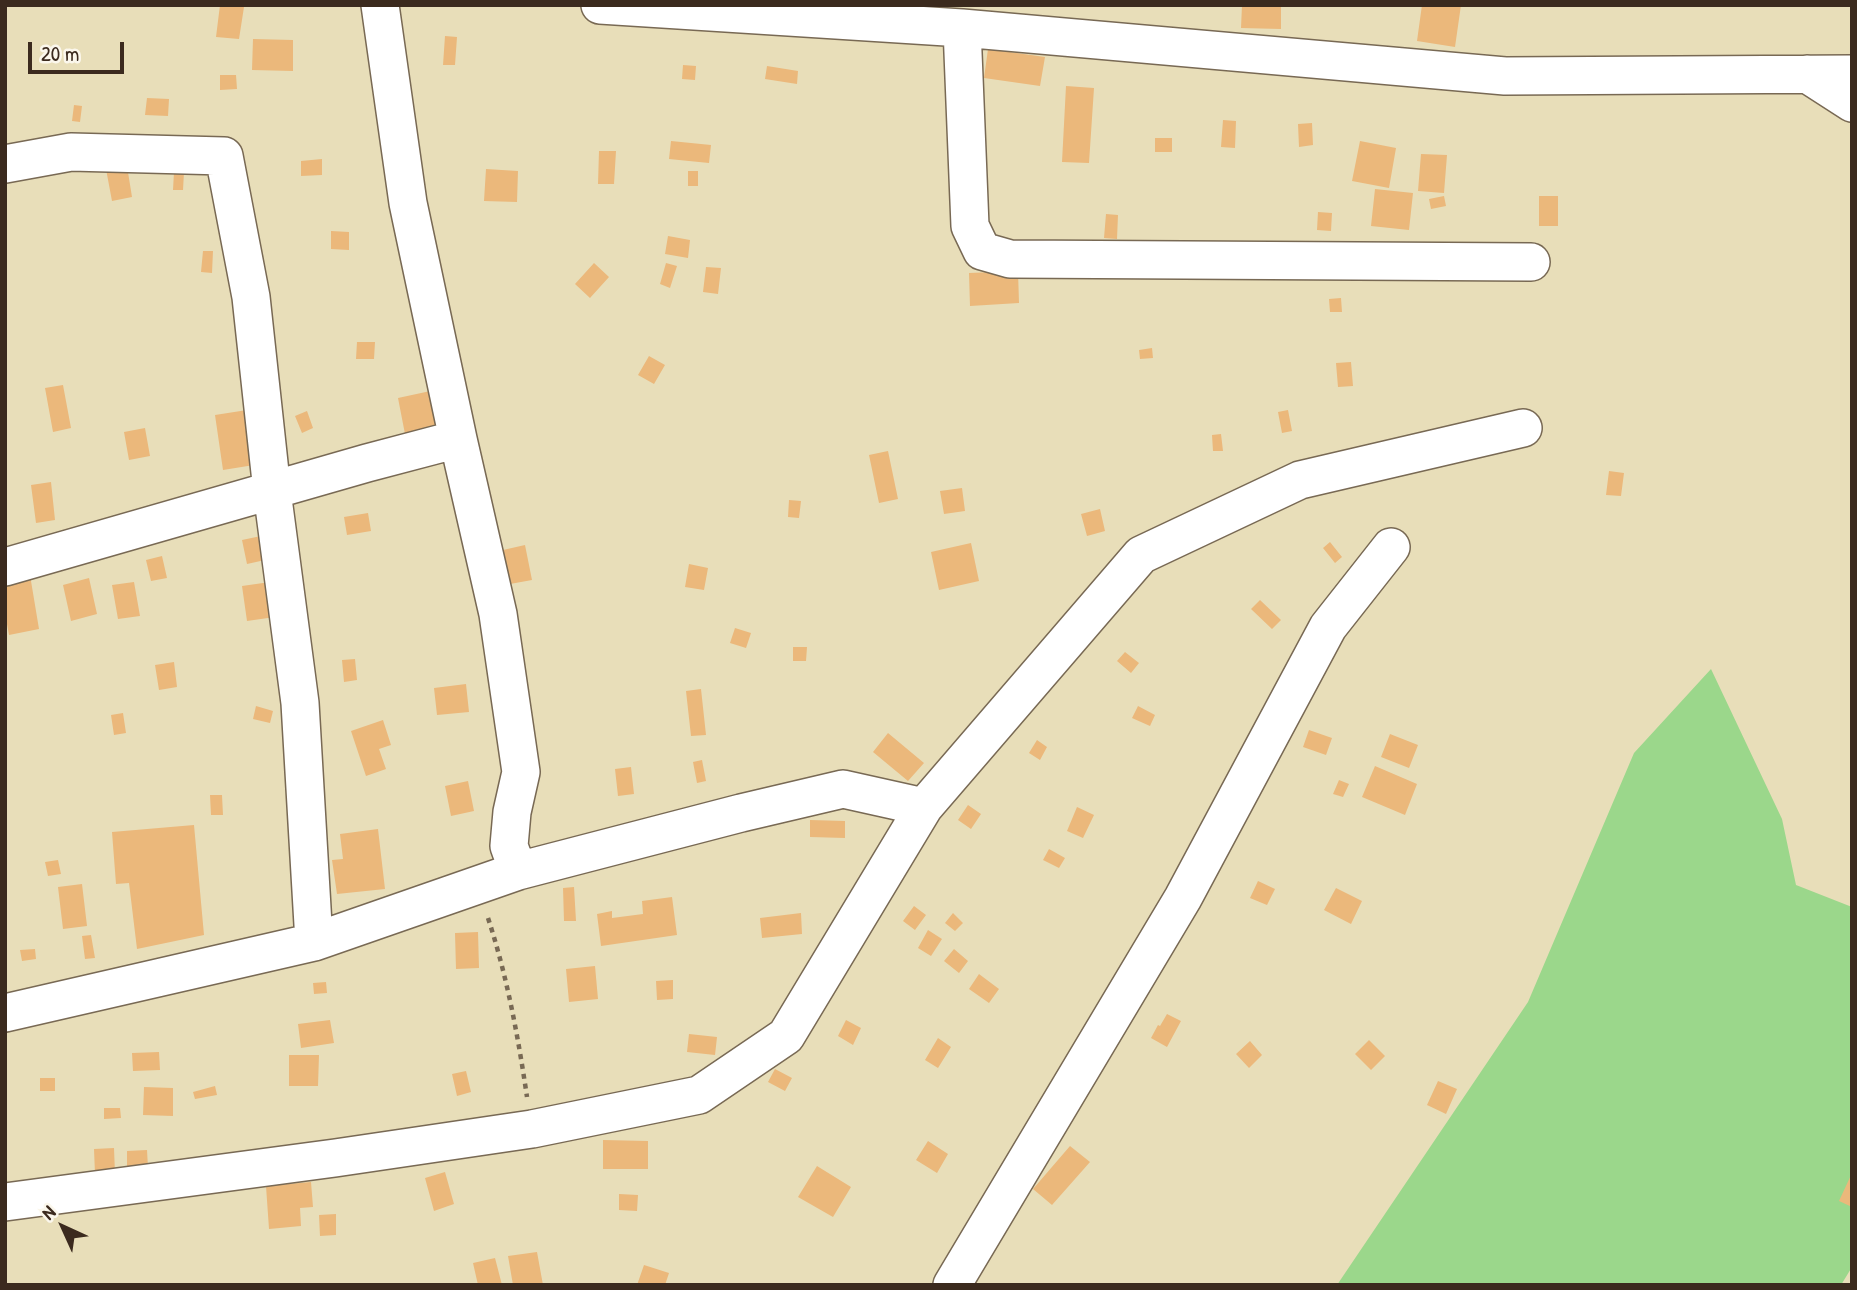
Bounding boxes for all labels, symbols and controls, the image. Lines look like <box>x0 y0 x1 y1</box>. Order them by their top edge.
scale bar <box>32 28 128 72</box>
text: 20 m <box>41 39 79 68</box>
north arrow <box>28 1192 98 1262</box>
text: N <box>35 1199 61 1225</box>

